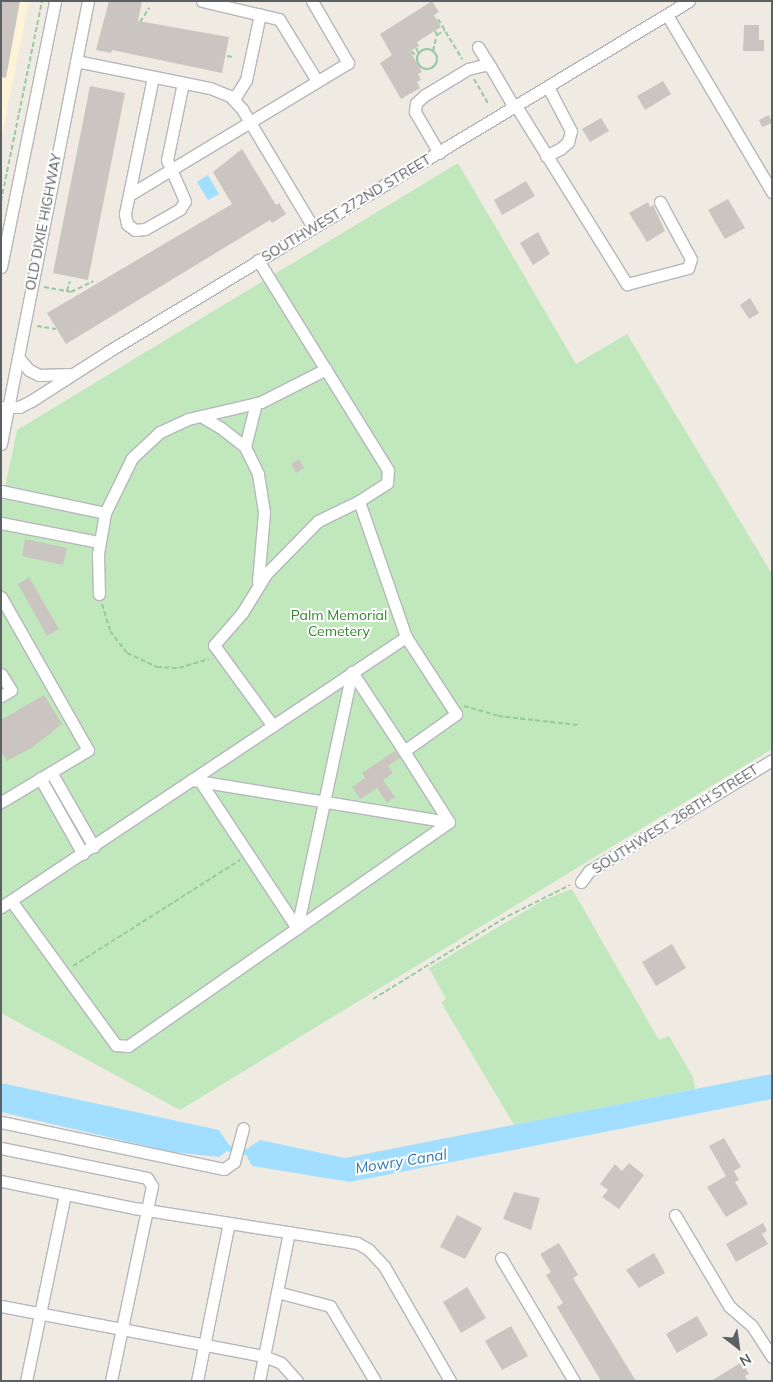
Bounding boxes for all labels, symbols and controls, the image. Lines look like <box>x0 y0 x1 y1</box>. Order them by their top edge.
street label: SOUTHWEST 272ND STREET <box>258 151 434 265</box>
street label: OLD DIXIE HIGHWAY <box>21 152 65 292</box>
park label: Palm Memorial Cemetery <box>291 607 387 640</box>
street label: SOUTHWEST 268TH STREET <box>589 761 761 877</box>
water label: Mowry Canal <box>354 1145 448 1177</box>
north arrow <box>713 1322 763 1372</box>
text: N <box>736 1350 755 1370</box>

